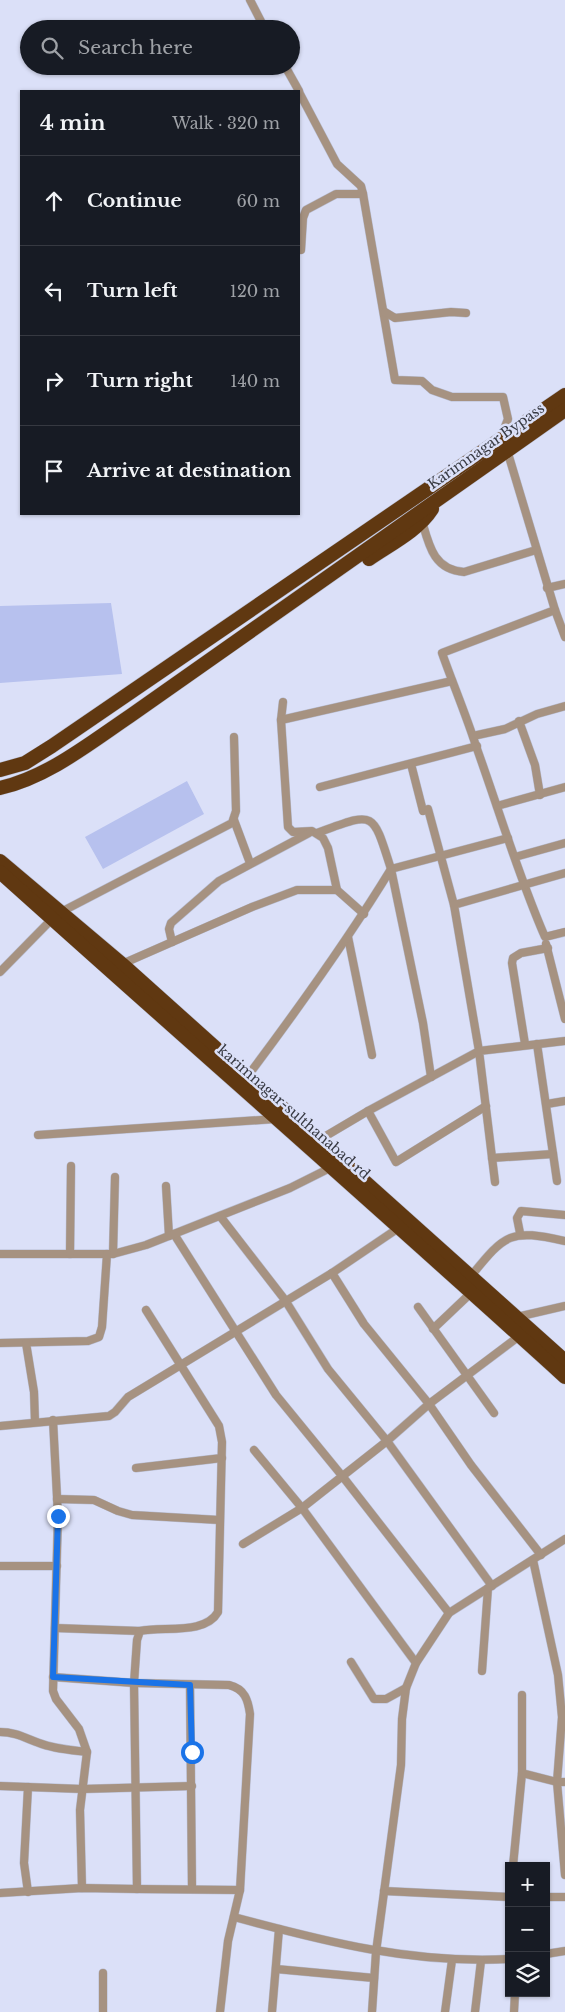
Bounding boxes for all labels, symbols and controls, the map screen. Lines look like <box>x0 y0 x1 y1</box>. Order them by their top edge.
search box <box>20 20 300 75</box>
icon: search <box>38 34 66 62</box>
text: Search here <box>78 36 193 59</box>
text: 4 min <box>40 110 106 136</box>
text: Walk · 320 m <box>172 113 280 133</box>
icon: ahead <box>40 187 68 215</box>
text: Continue <box>87 189 182 212</box>
text: 60 m <box>237 191 280 211</box>
icon: left <box>40 277 68 305</box>
text: Turn left <box>87 279 178 302</box>
text: 120 m <box>230 281 280 301</box>
icon: right <box>40 367 68 395</box>
text: Turn right <box>87 369 193 392</box>
text: 140 m <box>230 371 280 391</box>
street label: Karimnagar Bypass <box>424 399 548 493</box>
icon: arrive <box>40 457 68 485</box>
text: Arrive at destination <box>87 459 291 482</box>
street label: karimnagar-sulthanabad rd <box>214 1041 374 1183</box>
route end <box>47 1505 70 1528</box>
route start <box>181 1741 204 1764</box>
map controls <box>505 1862 550 1997</box>
button: + <box>505 1862 550 1907</box>
button: − <box>505 1907 550 1952</box>
button: layers <box>505 1952 550 1997</box>

